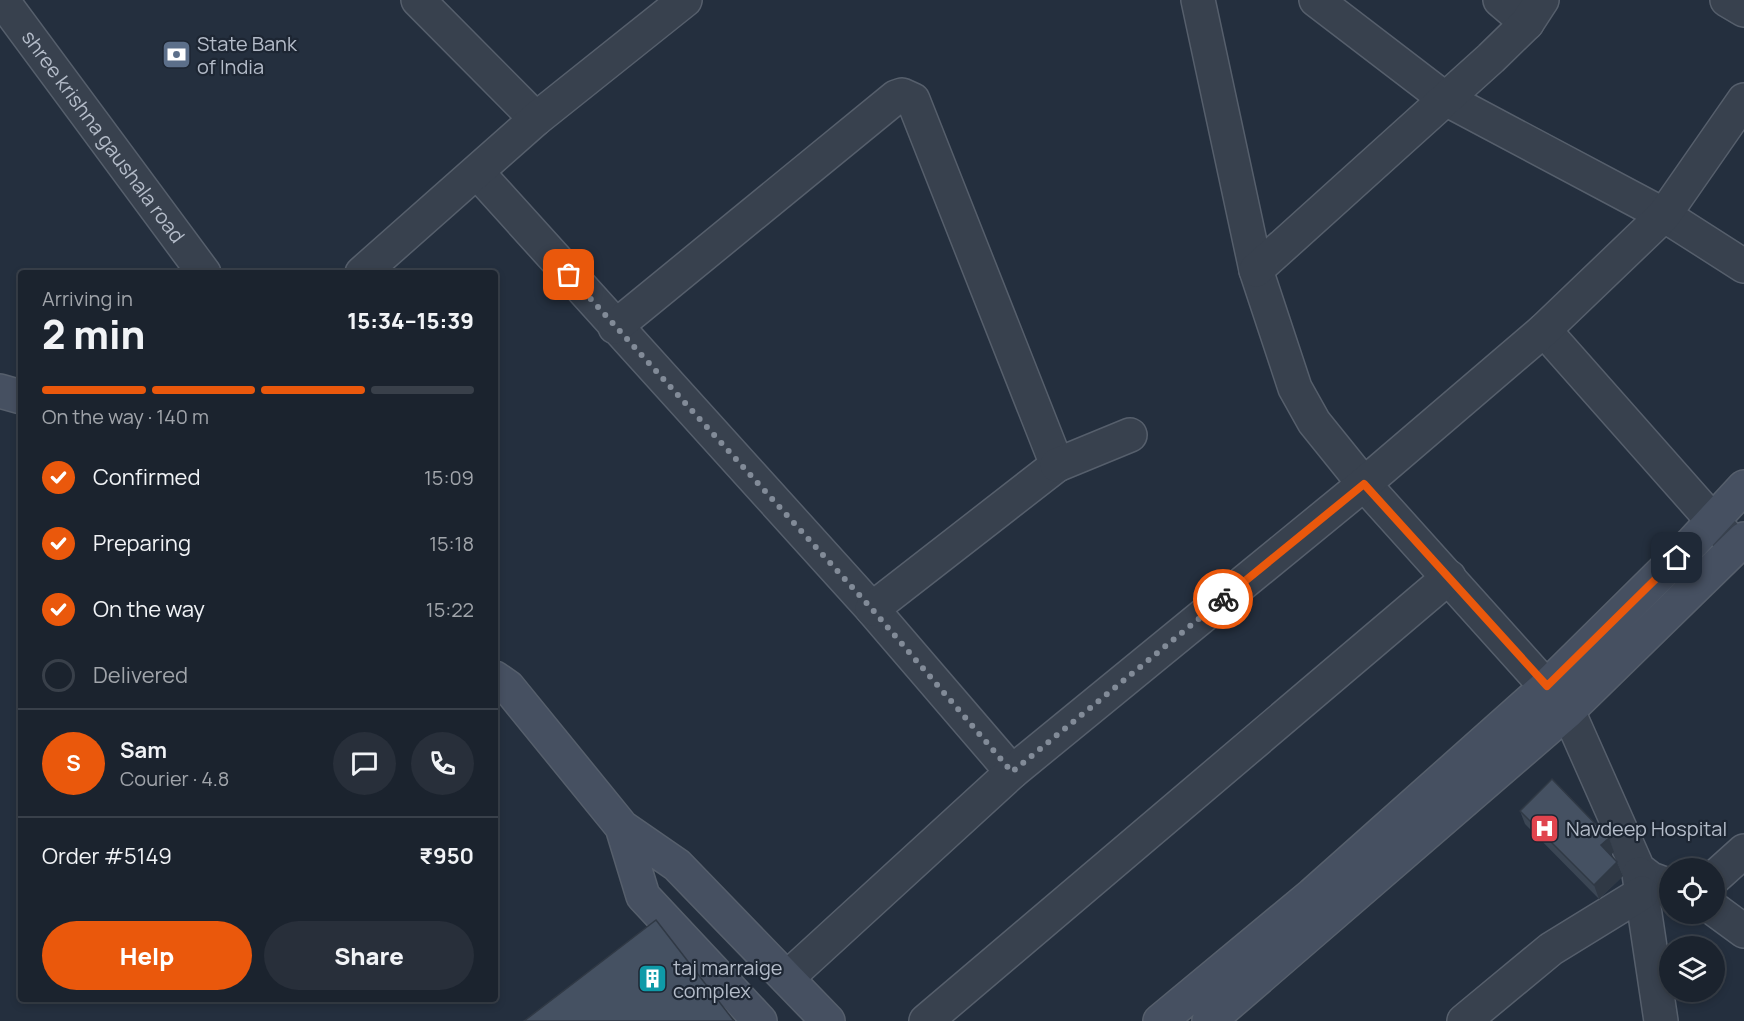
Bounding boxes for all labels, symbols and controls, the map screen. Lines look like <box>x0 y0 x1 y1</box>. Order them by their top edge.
street label: shree krishna gaushala road <box>16 25 191 248</box>
place label: State Bank of India <box>197 30 298 80</box>
bank icon: State Bank of India <box>160 39 192 71</box>
pin <box>543 249 594 300</box>
icon: bag <box>552 258 585 291</box>
text: Arriving in <box>42 285 133 312</box>
text: 15:34–15:39 <box>347 306 474 336</box>
text: 2 min <box>42 307 145 361</box>
text: On the way · 140 m <box>42 403 209 430</box>
icon: check <box>42 461 75 494</box>
text: Confirmed <box>93 462 201 492</box>
text: 15:09 <box>424 464 474 491</box>
icon: check <box>42 527 75 560</box>
text: Preparing <box>93 528 191 558</box>
text: 15:18 <box>429 530 474 557</box>
pin <box>1651 532 1702 583</box>
icon: home <box>1660 541 1693 574</box>
courier <box>1193 569 1253 629</box>
icon: bike <box>1207 583 1240 616</box>
icon: check <box>42 593 75 626</box>
text: On the way <box>93 594 205 624</box>
text: 15:22 <box>426 596 474 623</box>
text: Delivered <box>93 660 188 690</box>
button: chat <box>333 732 396 795</box>
button: phone <box>411 732 474 795</box>
text: Sam <box>120 735 167 765</box>
text: S <box>66 748 81 778</box>
text: Courier · 4.8 <box>120 765 229 792</box>
hospital icon: Navdeep Hospital <box>1529 813 1561 845</box>
place label: Navdeep Hospital <box>1566 815 1727 842</box>
text: Order #5149 <box>42 841 172 871</box>
text: ₹950 <box>419 841 474 871</box>
map controls <box>1659 858 1725 1002</box>
button: locate <box>1659 858 1725 924</box>
button: Help <box>42 921 252 990</box>
button: Share <box>264 921 474 990</box>
button: layers <box>1659 936 1725 1002</box>
place label: taj marraige complex <box>673 954 783 1004</box>
building icon: taj marraige complex <box>636 963 668 995</box>

